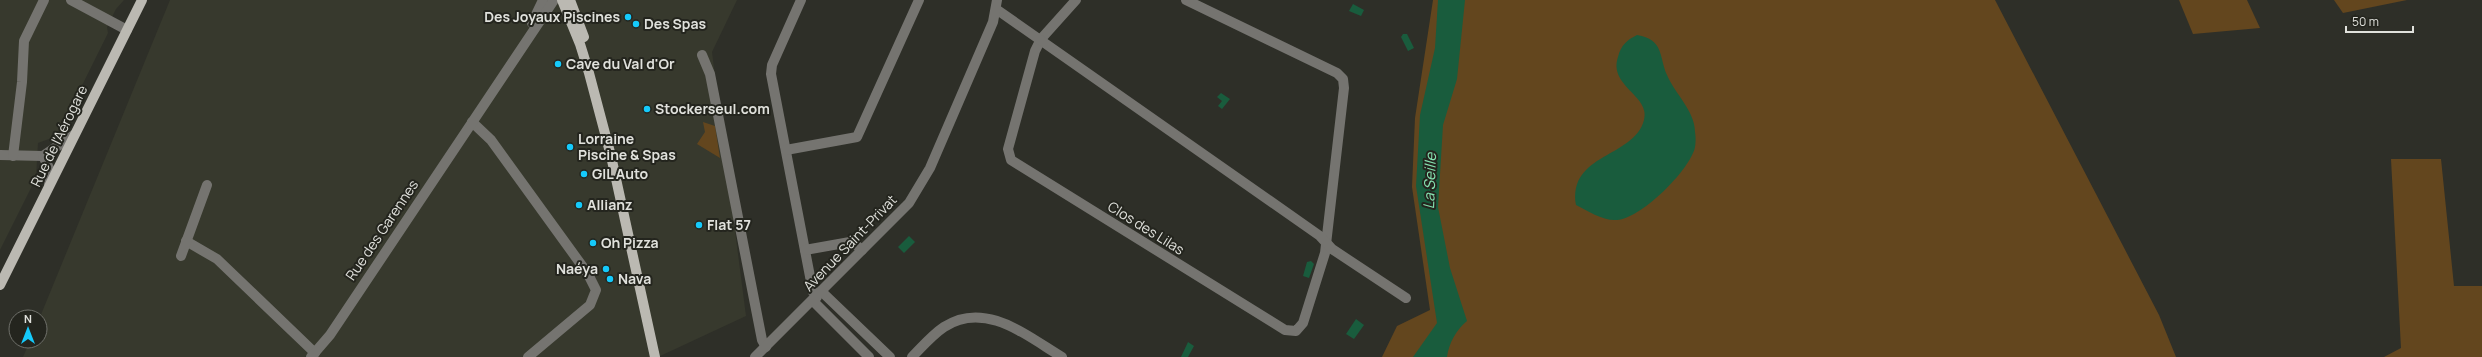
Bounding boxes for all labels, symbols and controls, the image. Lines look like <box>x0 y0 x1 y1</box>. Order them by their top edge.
place label: Des Joyaux Piscines <box>484 7 620 26</box>
scale bar <box>2346 8 2413 34</box>
marker: Des Joyaux Piscines <box>623 12 633 22</box>
text: 50 m <box>2352 13 2379 30</box>
place label: Des Spas <box>644 14 707 33</box>
marker: Des Spas <box>631 19 641 29</box>
place label: Cave du Val d'Or <box>566 54 675 73</box>
marker: Cave du Val d'Or <box>553 59 563 69</box>
street label: Rue de l'Aérogare <box>26 82 91 190</box>
place label: Stockerseul.com <box>655 99 770 118</box>
marker: Stockerseul.com <box>642 104 652 114</box>
place label: Lorraine Piscine & Spas <box>578 129 676 164</box>
marker: Lorraine Piscine & Spas <box>565 142 575 152</box>
water label: La Seille <box>1418 151 1441 209</box>
place label: GIL Auto <box>592 164 649 183</box>
marker: GIL Auto <box>579 169 589 179</box>
street label: Rue des Garennes <box>341 176 422 284</box>
street label: Avenue Saint-Privat <box>799 190 901 295</box>
place label: Allianz <box>587 195 632 214</box>
street label: Clos des Lilas <box>1104 196 1188 259</box>
marker: Allianz <box>574 200 584 210</box>
place label: Flat 57 <box>707 215 751 234</box>
marker: Flat 57 <box>694 220 704 230</box>
place label: Oh Pizza <box>601 233 659 252</box>
marker: Oh Pizza <box>588 238 598 248</box>
place label: Naéya <box>556 259 598 278</box>
marker: Naéya <box>601 264 611 274</box>
place label: Nava <box>618 269 651 288</box>
marker: Nava <box>605 274 615 284</box>
north arrow <box>8 309 48 349</box>
text: N <box>24 311 32 326</box>

